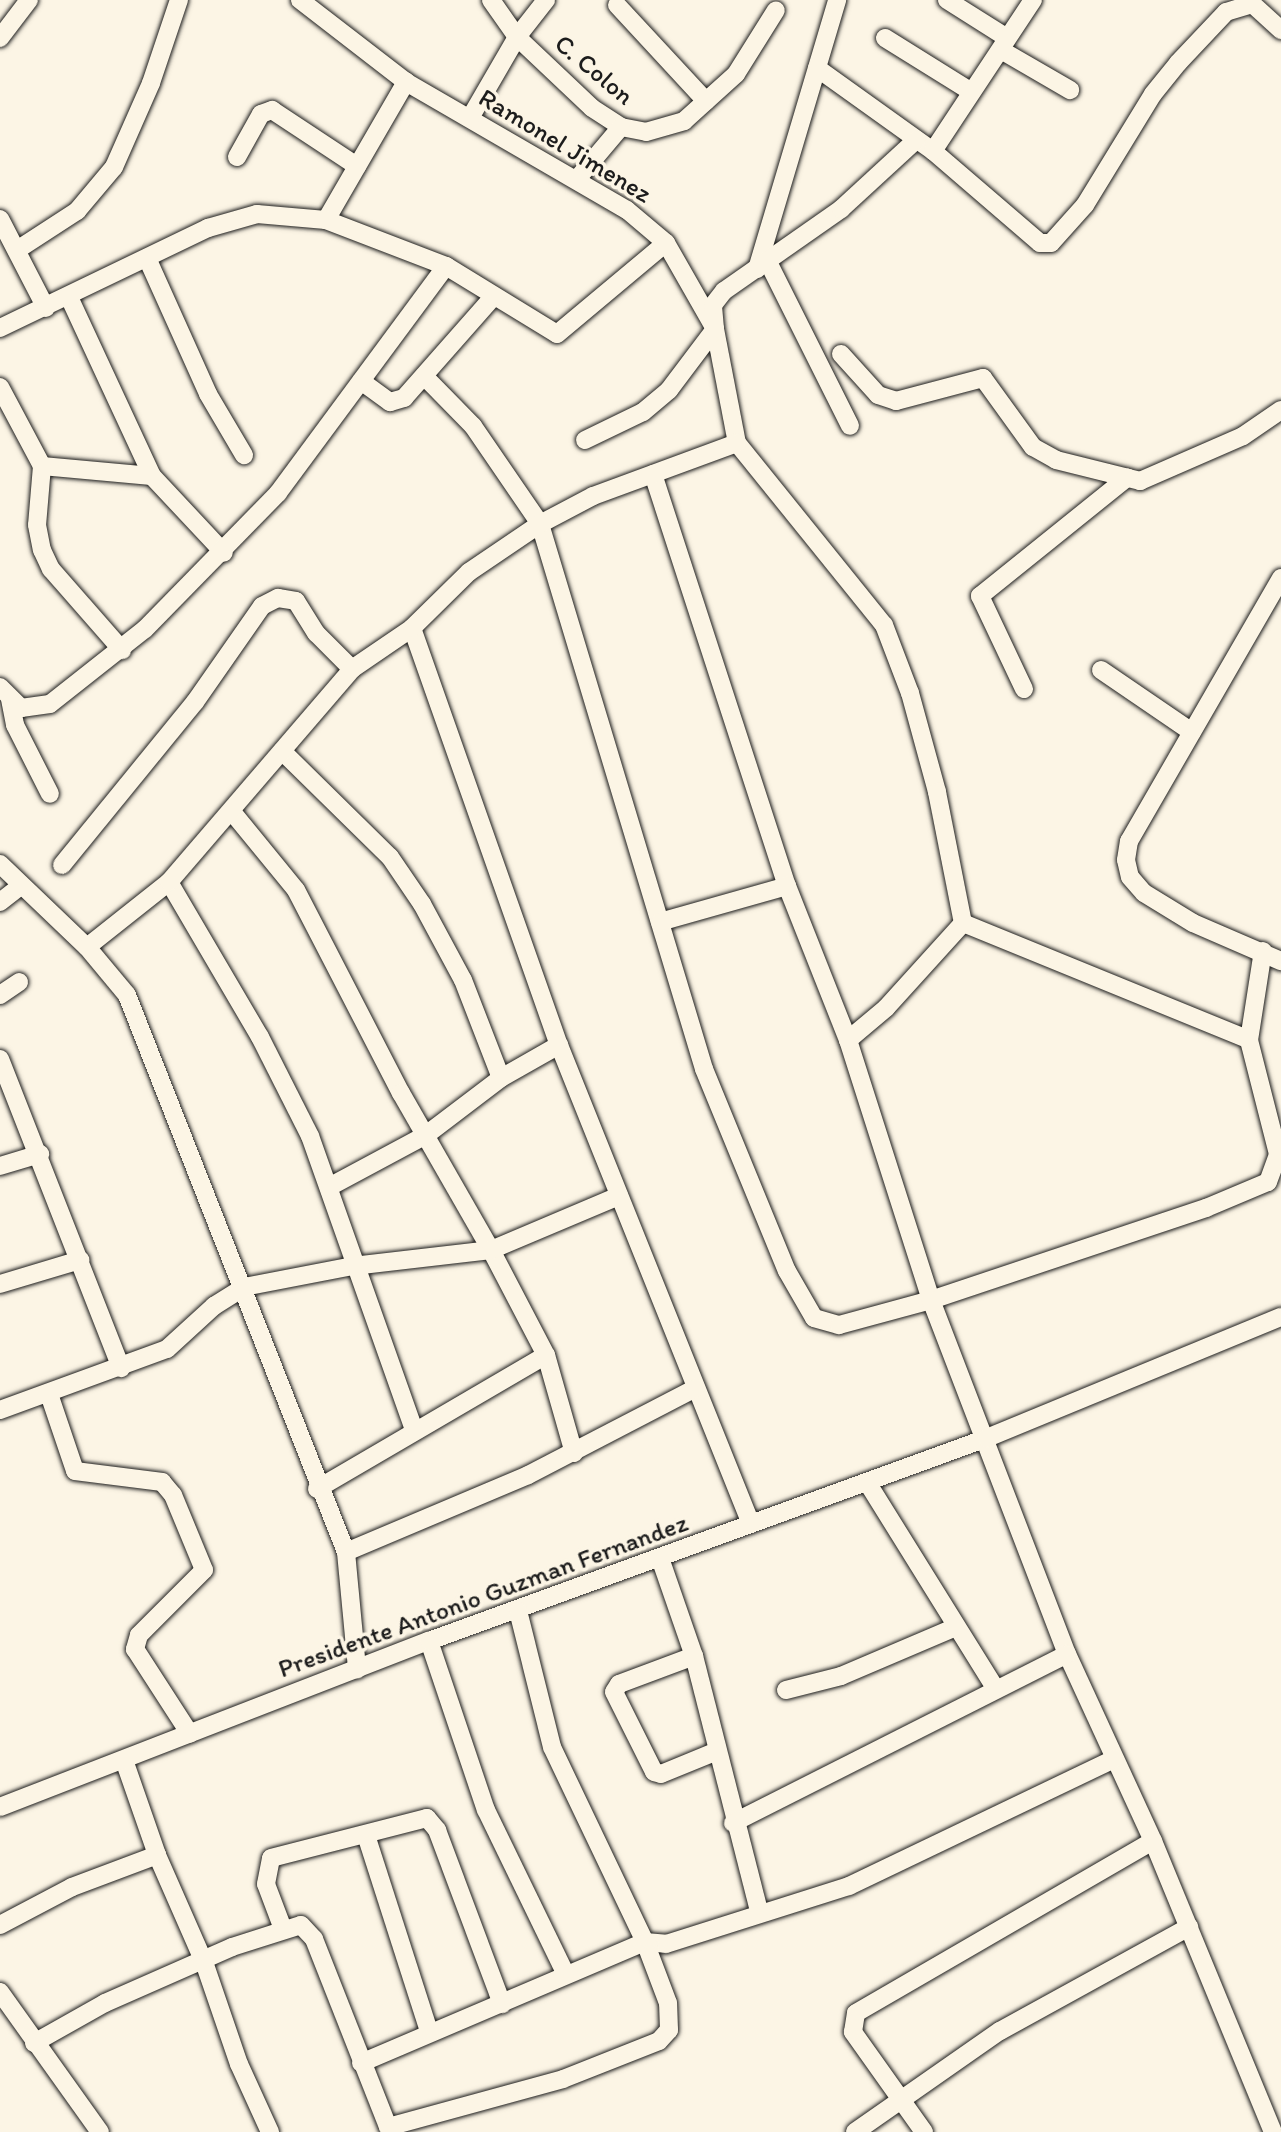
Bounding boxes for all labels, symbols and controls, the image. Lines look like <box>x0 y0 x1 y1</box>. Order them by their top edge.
street label: C. Colon <box>548 28 640 112</box>
street label: Ramonel Jimenez <box>473 82 657 210</box>
street label: Presidente Antonio Guzman Fernandez <box>274 1507 692 1685</box>

